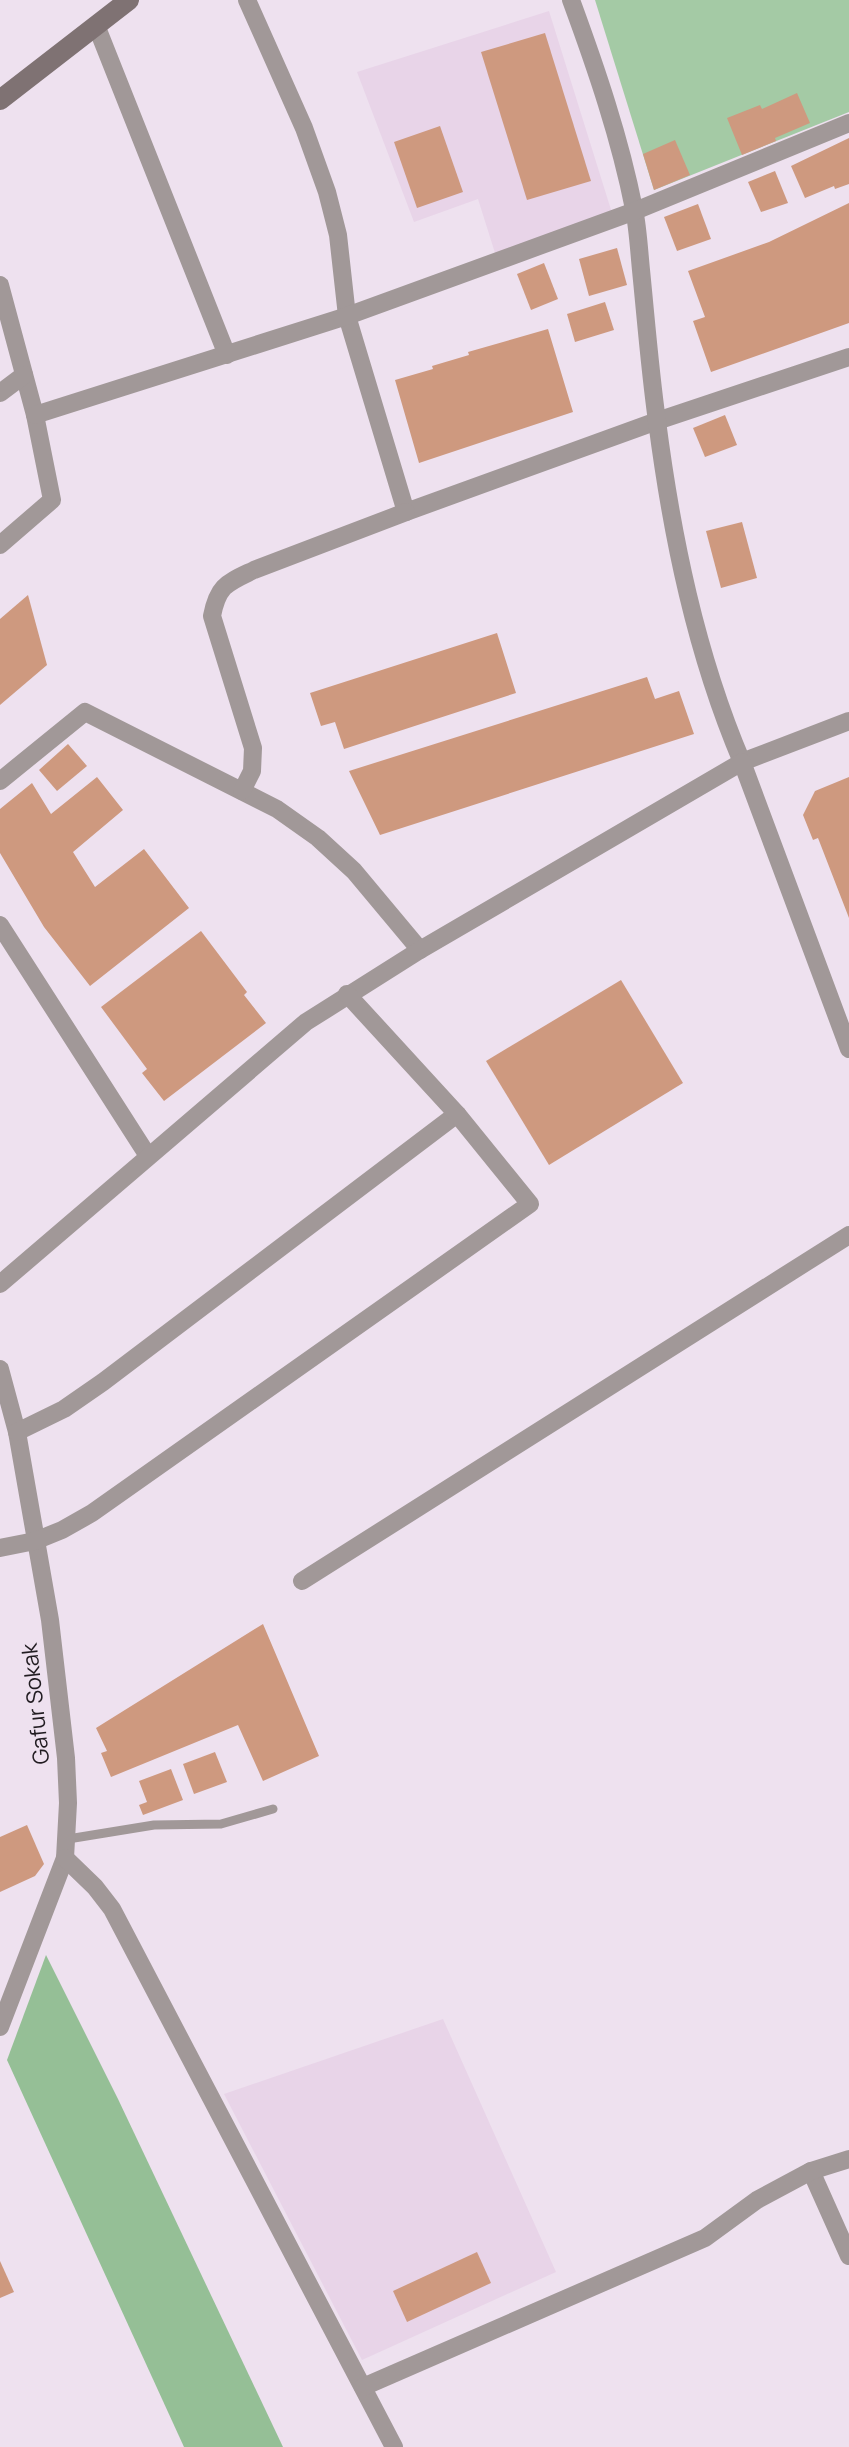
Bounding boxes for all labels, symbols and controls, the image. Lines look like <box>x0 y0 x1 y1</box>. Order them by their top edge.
street label: Gafur Sokak <box>14 1641 56 1766</box>

